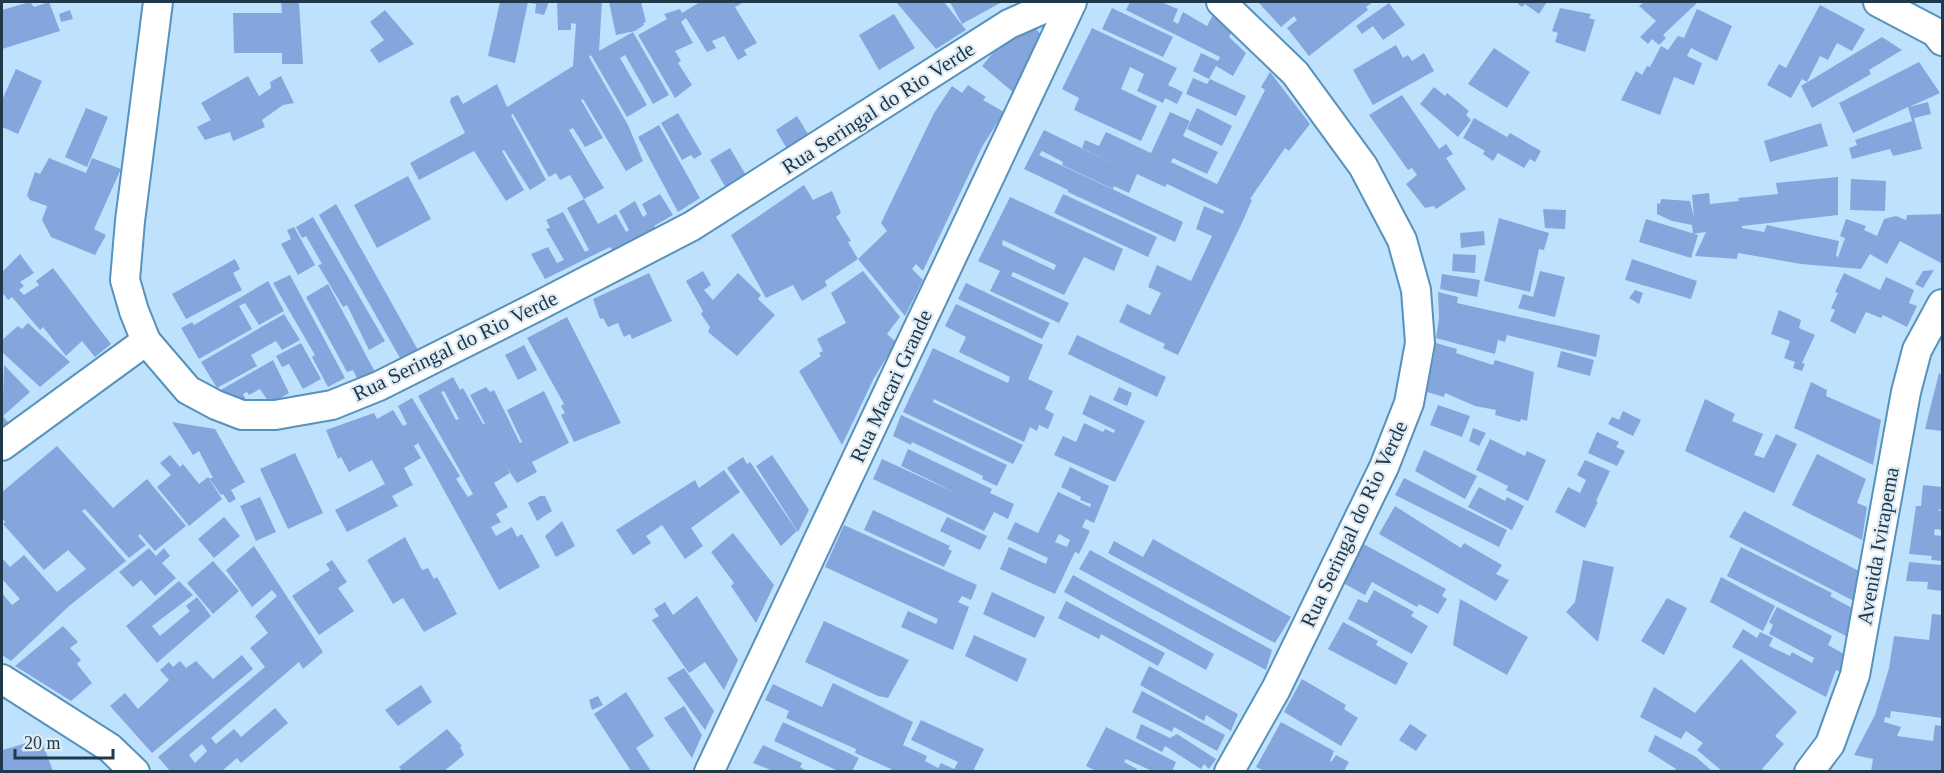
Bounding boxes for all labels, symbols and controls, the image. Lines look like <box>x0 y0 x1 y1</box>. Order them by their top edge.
street label: Rua Seringal do Rio Verde <box>777 37 979 179</box>
street label: Rua Seringal do Rio Verde <box>349 286 561 406</box>
street label: Rua Macari Grande <box>845 306 937 466</box>
street label: Rua Seringal do Rio Verde <box>1296 417 1412 631</box>
street label: Avenida Ivirapema <box>1852 464 1904 627</box>
scale bar <box>15 722 112 760</box>
text: 20 m <box>24 733 61 753</box>

